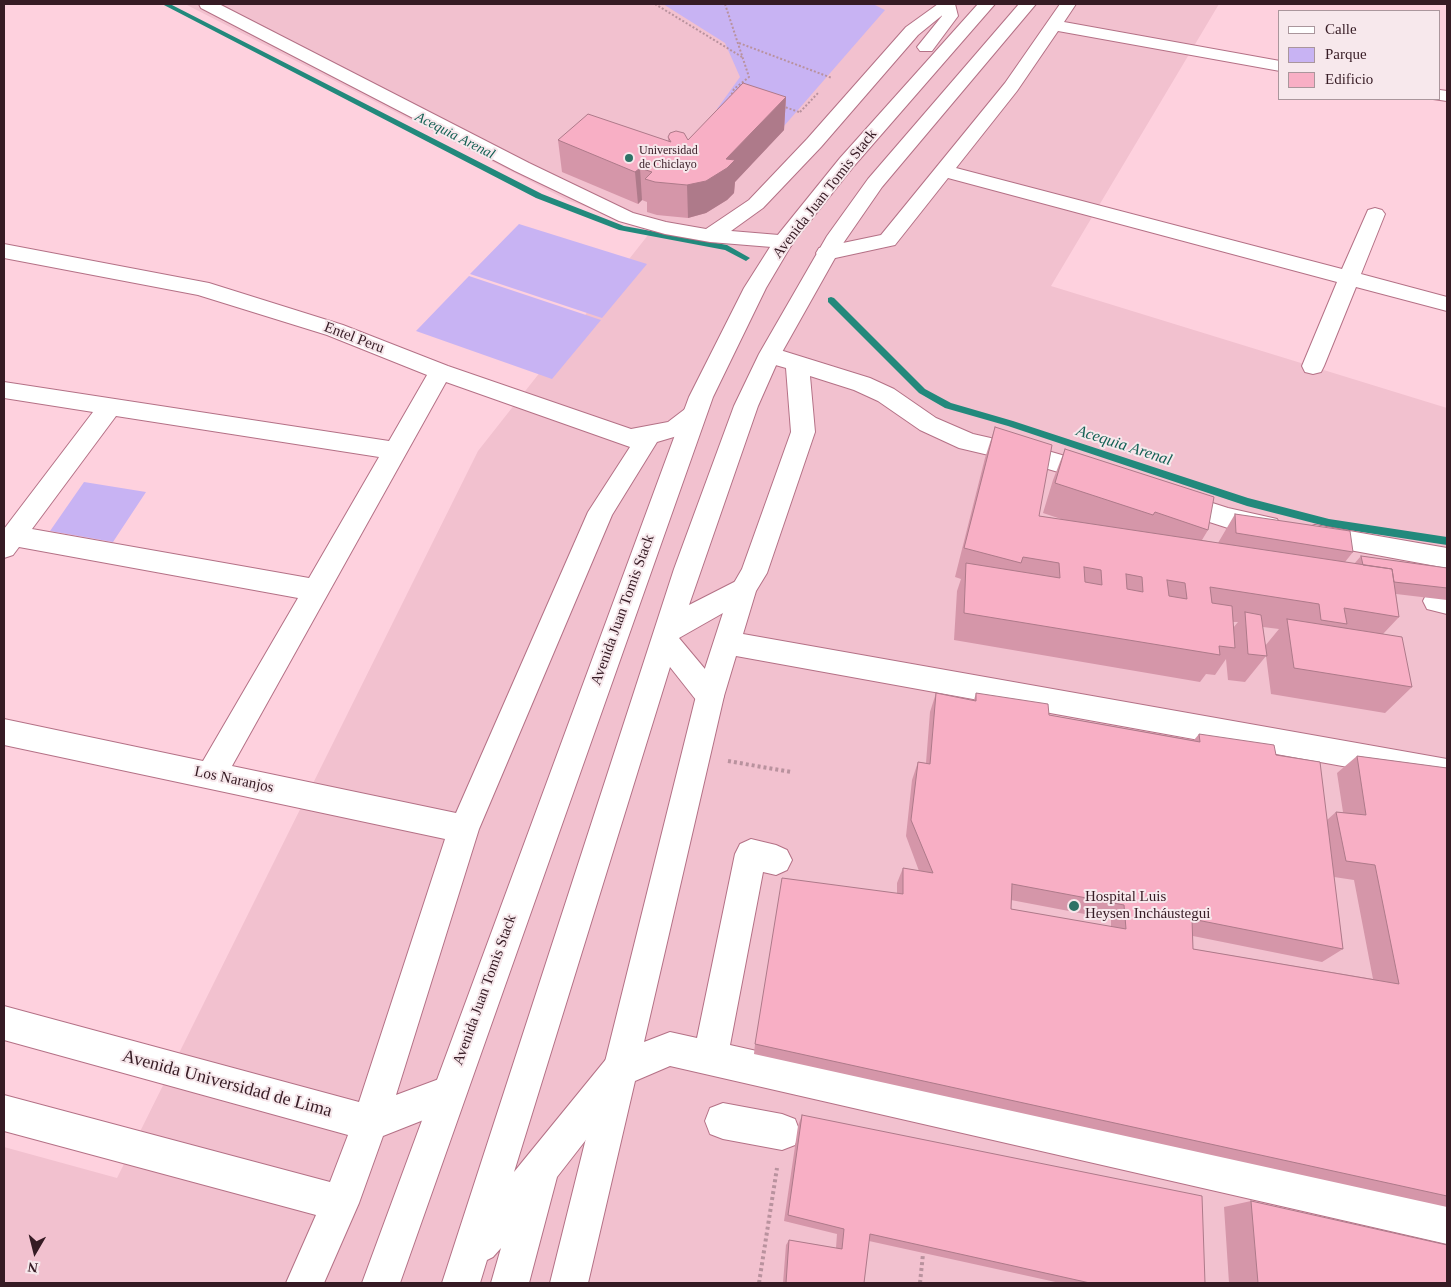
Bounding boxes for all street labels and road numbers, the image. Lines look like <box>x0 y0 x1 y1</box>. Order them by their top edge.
street label: Avenida Juan Tomis Stack <box>769 126 881 262</box>
street label: Entel Peru <box>321 318 387 358</box>
street label: Avenida Juan Tomis Stack <box>587 532 659 688</box>
street label: Los Naranjos <box>193 763 275 797</box>
street label: Avenida Juan Tomis Stack <box>449 912 521 1068</box>
street label: Avenida Universidad de Lima <box>120 1046 334 1122</box>

